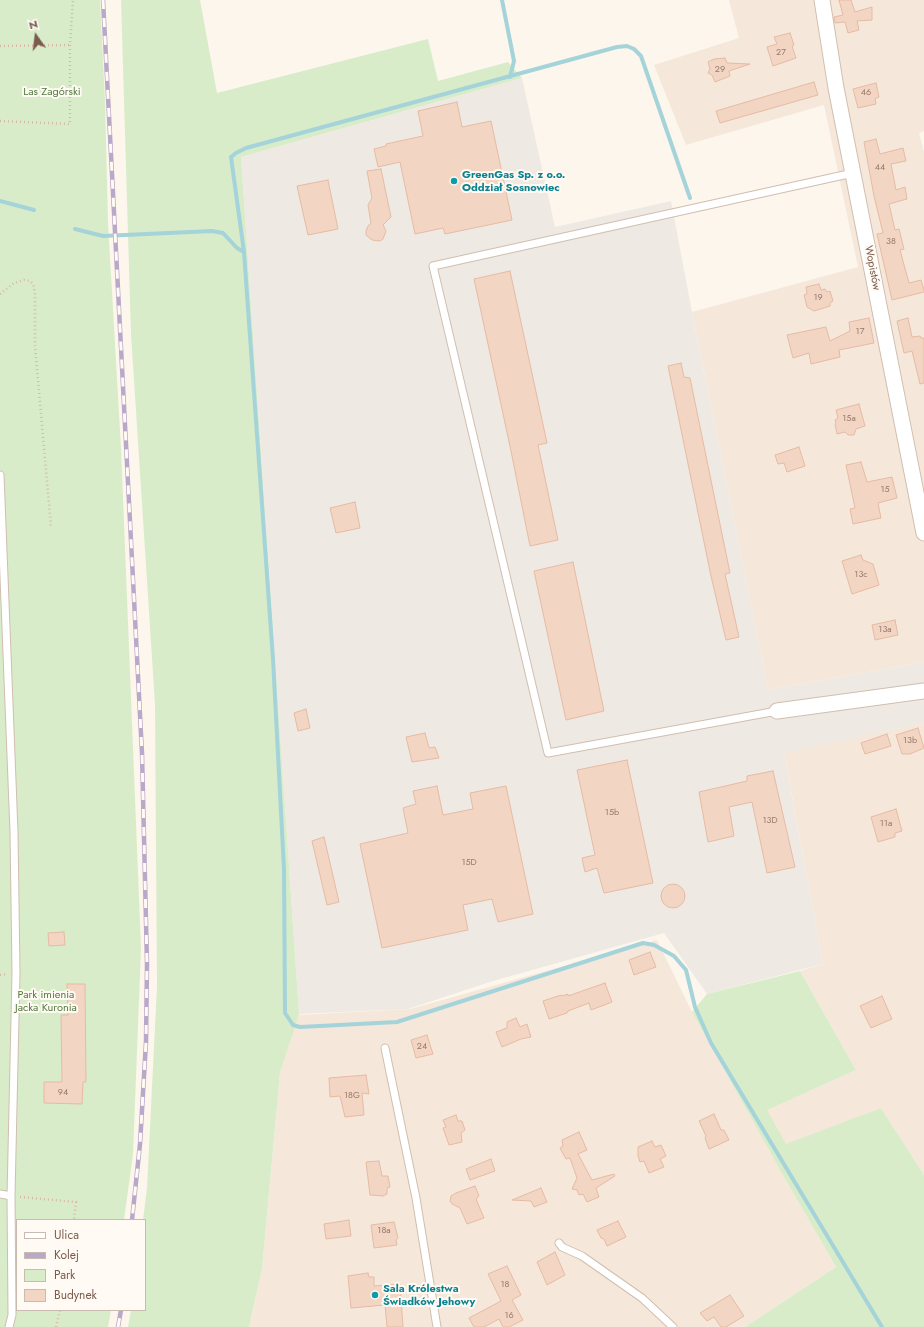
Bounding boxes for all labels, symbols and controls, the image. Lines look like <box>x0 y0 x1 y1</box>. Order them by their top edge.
north arrow <box>16 16 56 56</box>
text: N <box>27 16 39 33</box>
house number: 27 <box>776 48 786 58</box>
house number: 29 <box>715 65 725 75</box>
park label: Las Zagórski <box>23 85 81 99</box>
house number: 46 <box>861 88 871 98</box>
house number: 44 <box>875 163 885 173</box>
place label: GreenGas Sp. z o.o. Oddział Sosnowiec <box>462 168 565 194</box>
marker: GreenGas Sp. z o.o. Oddział Sosnowiec <box>449 176 459 186</box>
house number: 38 <box>886 237 896 247</box>
street label: Wopistów <box>861 244 883 292</box>
house number: 19 <box>813 293 823 303</box>
house number: 17 <box>856 327 864 337</box>
house number: 15a <box>842 414 856 424</box>
house number: 15 <box>880 485 890 495</box>
house number: 13c <box>854 570 868 580</box>
house number: 13a <box>878 625 892 635</box>
house number: 13b <box>903 736 917 746</box>
house number: 15b <box>605 808 619 818</box>
house number: 13D <box>762 816 778 826</box>
house number: 11a <box>880 819 892 829</box>
house number: 15D <box>461 858 477 868</box>
park label: Park imienia Jacka Kuronia <box>15 988 77 1014</box>
house number: 24 <box>417 1042 427 1052</box>
house number: 94 <box>58 1088 68 1098</box>
house number: 18G <box>344 1091 360 1101</box>
legend <box>16 1219 146 1311</box>
text: Ulica <box>54 1226 79 1244</box>
house number: 18a <box>377 1226 391 1236</box>
text: Kolej <box>54 1246 79 1264</box>
text: Park <box>54 1266 75 1284</box>
house number: 18 <box>501 1280 509 1290</box>
place label: Sala Królestwa Świadków Jehowy <box>383 1282 475 1308</box>
text: Budynek <box>54 1286 97 1304</box>
marker: Sala Królestwa Świadków Jehowy <box>370 1290 380 1300</box>
house number: 16 <box>504 1311 514 1321</box>

